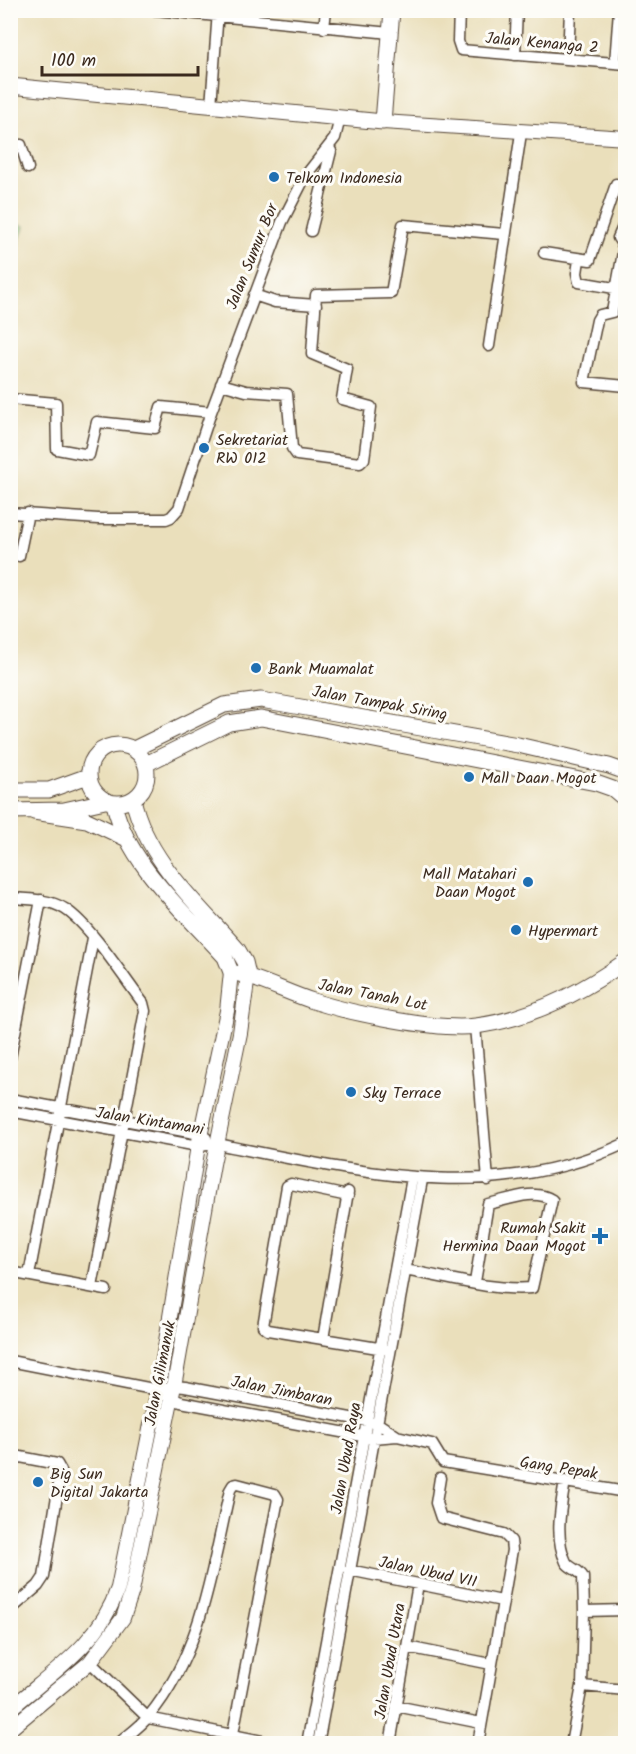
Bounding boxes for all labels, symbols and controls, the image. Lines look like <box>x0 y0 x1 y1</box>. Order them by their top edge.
street label: Jalan Kenanga 2 <box>484 26 599 61</box>
scale bar <box>42 39 198 77</box>
text: 100 m <box>51 47 96 76</box>
place label: Telkom Indonesia <box>286 166 402 191</box>
marker: Telkom Indonesia <box>267 170 281 184</box>
street label: Jalan Sumur Bor <box>220 198 286 313</box>
place label: Sekretariat RW 012 <box>216 428 289 471</box>
marker: Sekretariat RW 012 <box>197 441 211 455</box>
place label: Bank Muamalat <box>268 657 375 682</box>
marker: Bank Muamalat <box>249 661 263 675</box>
street label: Jalan Tampak Siring <box>310 679 449 728</box>
place label: Mall Daan Mogot <box>481 766 597 791</box>
marker: Mall Daan Mogot <box>462 770 476 784</box>
place label: Mall Matahari Daan Mogot <box>423 862 517 905</box>
marker: Mall Matahari Daan Mogot <box>521 875 535 889</box>
place label: Hypermart <box>528 919 599 944</box>
marker: Hypermart <box>509 923 523 937</box>
street label: Jalan Tanah Lot <box>316 973 430 1018</box>
place label: Sky Terrace <box>363 1081 441 1106</box>
marker: Sky Terrace <box>344 1085 358 1099</box>
street label: Jalan Kintamani <box>94 1101 207 1143</box>
place label: Rumah Sakit Hermina Daan Mogot <box>443 1216 587 1259</box>
marker: Rumah Sakit Hermina Daan Mogot <box>591 1227 609 1245</box>
street label: Jalan Gilimanuk <box>138 1318 183 1428</box>
street label: Jalan Jimbaran <box>229 1369 334 1414</box>
street label: Jalan Ubud Raya <box>324 1400 369 1516</box>
street label: Gang Pepak <box>518 1450 600 1487</box>
place label: Big Sun Digital Jakarta <box>50 1462 149 1505</box>
marker: Big Sun Digital Jakarta <box>31 1475 45 1489</box>
street label: Jalan Ubud VII <box>376 1550 479 1595</box>
street label: Jalan Ubud Utara <box>368 1601 413 1721</box>

